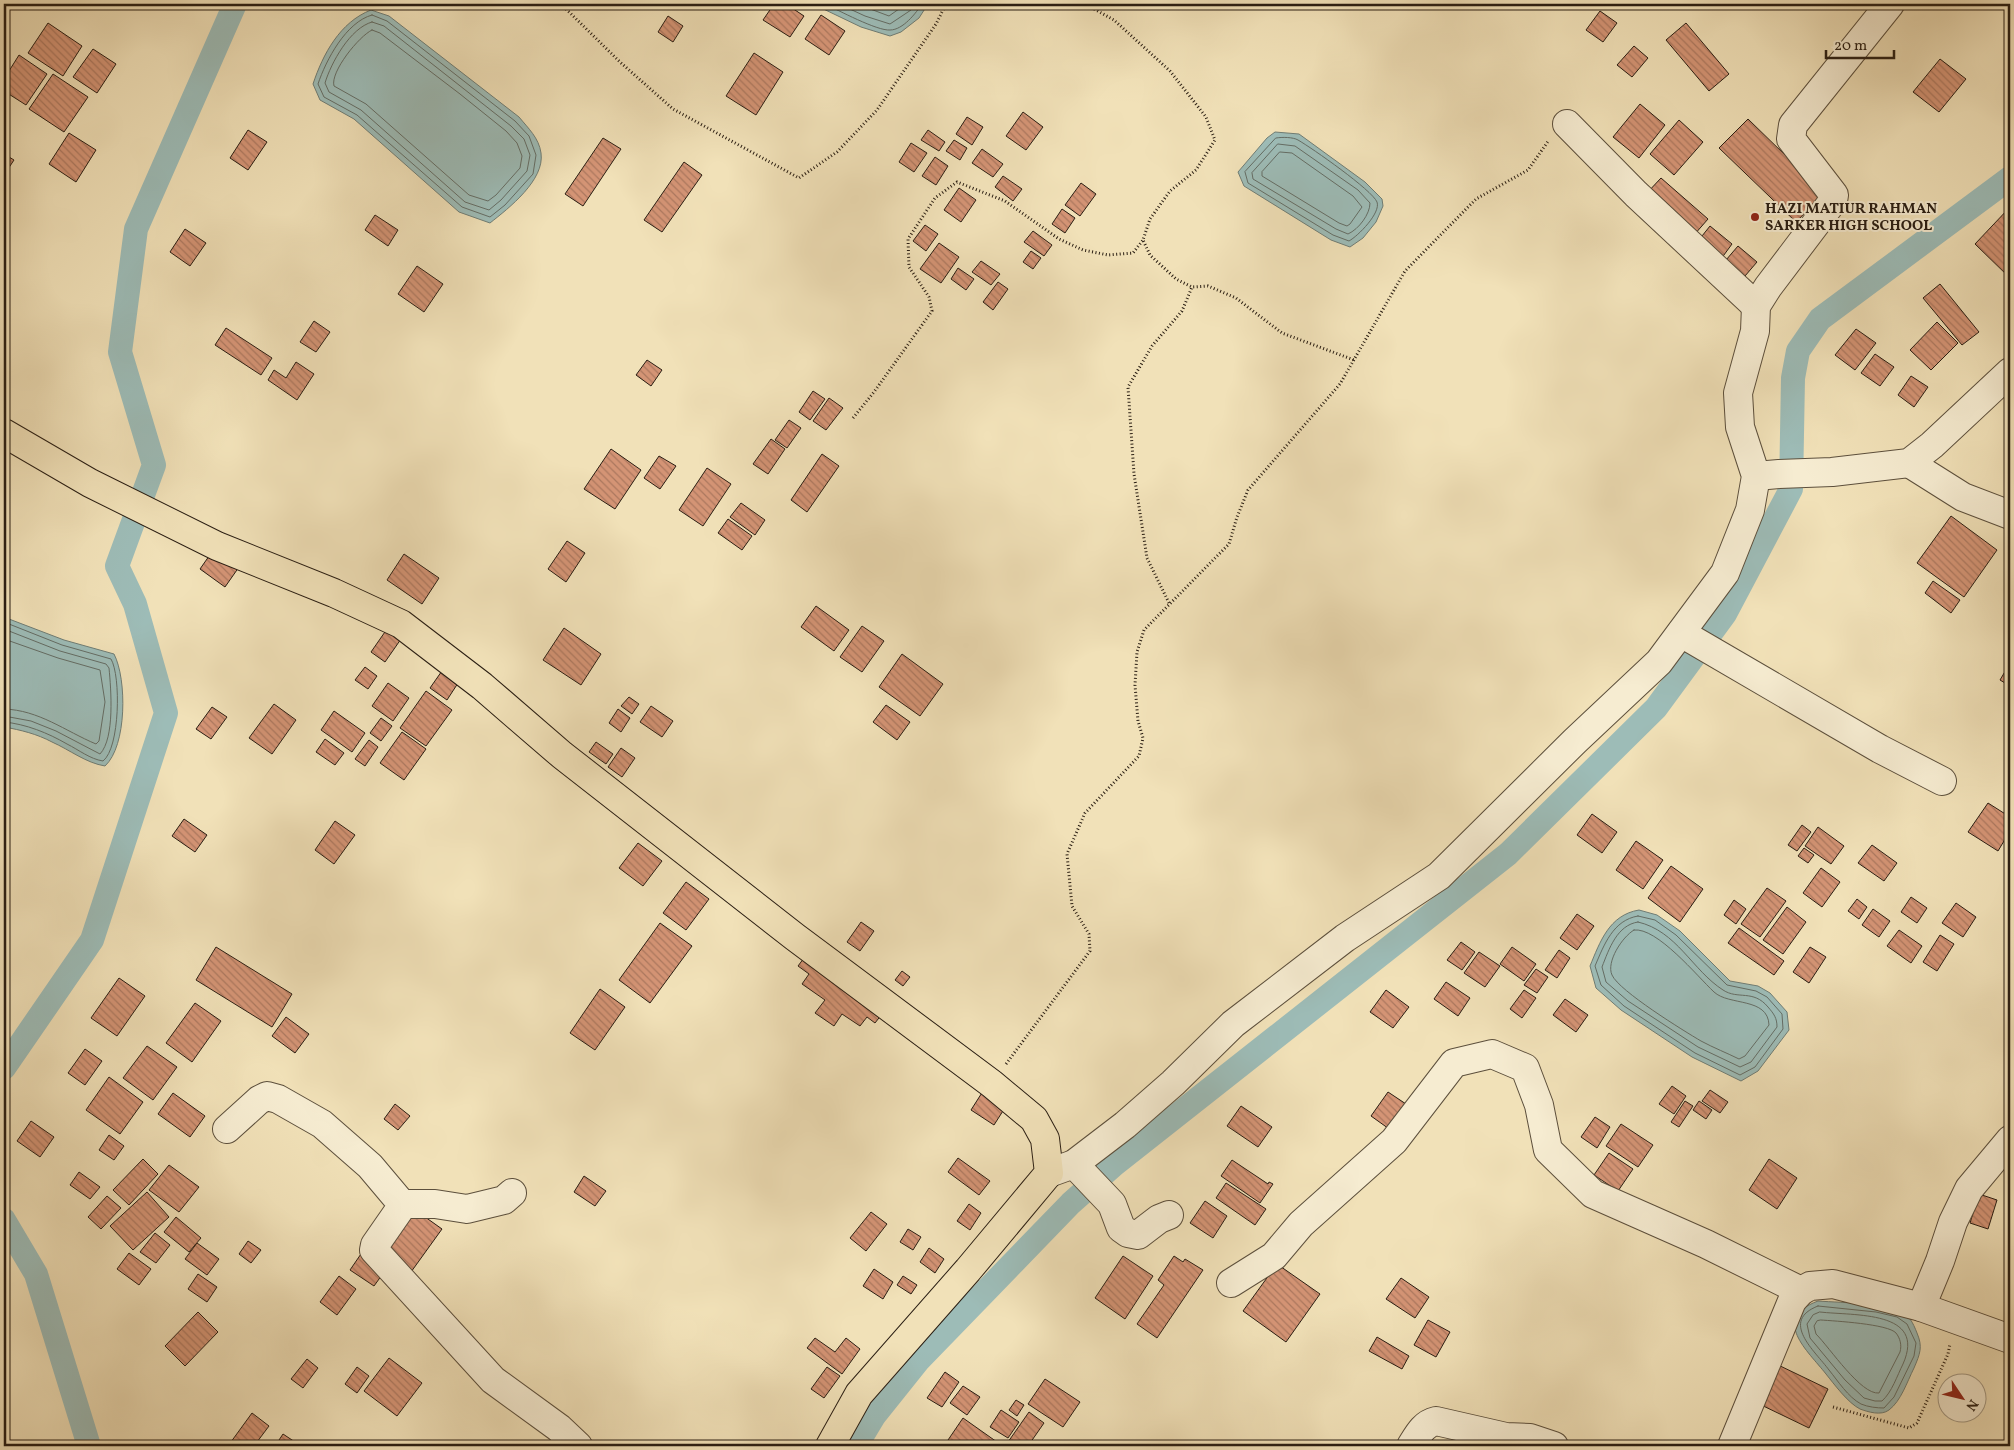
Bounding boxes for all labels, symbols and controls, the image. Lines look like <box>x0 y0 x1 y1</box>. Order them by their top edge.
scale bar <box>1826 28 1894 60</box>
text: 20 m <box>1834 36 1867 57</box>
place label: HAZI MATIUR RAHMAN SARKER HIGH SCHOOL <box>1765 199 1937 237</box>
marker: HAZI MATIUR RAHMAN SARKER HIGH SCHOOL <box>1749 211 1761 223</box>
north arrow <box>1936 1372 1986 1422</box>
text: N <box>1961 1395 1982 1414</box>

